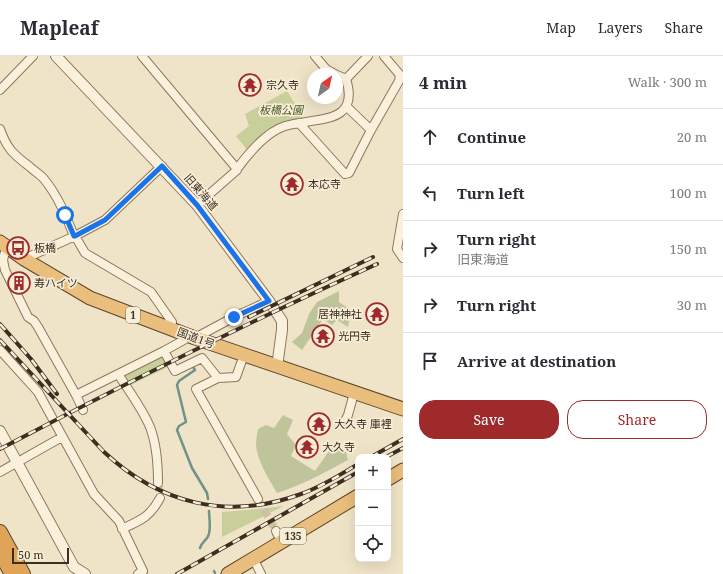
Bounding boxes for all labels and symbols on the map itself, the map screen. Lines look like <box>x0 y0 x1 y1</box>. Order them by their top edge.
north arrow <box>307 68 343 104</box>
temple icon: 宗久寺 <box>237 72 263 98</box>
place label: 宗久寺 <box>266 77 299 92</box>
park label: 板橋公園 <box>259 102 305 117</box>
street label: 旧東海道 <box>181 170 221 213</box>
temple icon: 本応寺 <box>279 171 305 197</box>
place label: 本応寺 <box>308 176 341 191</box>
route start <box>56 206 74 224</box>
bus stop icon: 板橋 <box>5 235 31 261</box>
place label: 板橋 <box>34 240 56 255</box>
building icon: 寿ハイツ <box>6 270 32 296</box>
place label: 寿ハイツ <box>34 275 78 290</box>
temple icon: 居神神社 <box>364 301 390 327</box>
place label: 居神神社 <box>318 306 362 321</box>
road number: 1 <box>126 307 140 323</box>
route end <box>225 308 243 326</box>
temple icon: 光円寺 <box>310 323 336 349</box>
street label: 国道1号 <box>175 324 217 351</box>
place label: 光円寺 <box>338 328 371 343</box>
temple icon: 大久寺 庫裡 <box>306 411 332 437</box>
place label: 大久寺 庫裡 <box>334 416 392 431</box>
temple icon: 大久寺 <box>294 434 320 460</box>
place label: 大久寺 <box>322 439 355 454</box>
road number: 135 <box>280 528 306 544</box>
scale bar <box>12 546 69 565</box>

